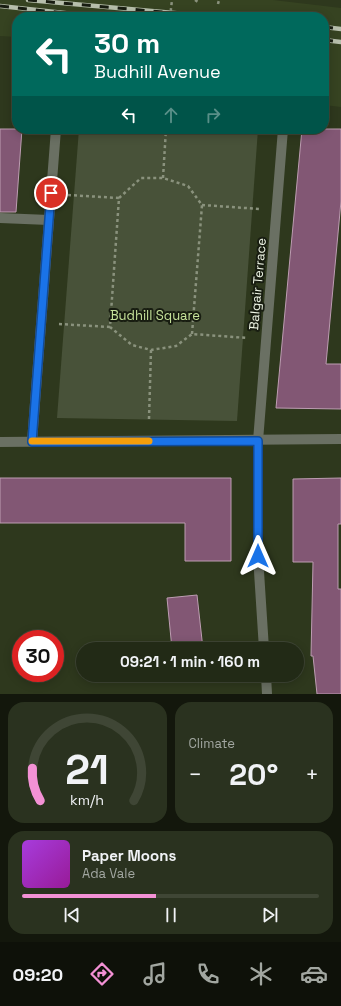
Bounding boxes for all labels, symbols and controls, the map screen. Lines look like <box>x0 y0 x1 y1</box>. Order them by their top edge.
text: 30 m <box>94 25 160 61</box>
icon: left <box>28 28 80 80</box>
text: Budhill Avenue <box>94 60 221 83</box>
icon: left <box>118 104 140 126</box>
icon: ahead <box>160 104 182 126</box>
icon: right <box>202 104 224 126</box>
pin <box>34 176 68 210</box>
icon: arrive <box>40 182 62 204</box>
street label: Balgair Terrace <box>245 237 270 331</box>
park label: Budhill Square <box>110 307 200 324</box>
position arrow <box>237 535 279 577</box>
speed limit sign: 30 <box>12 630 64 682</box>
text: 09:21 · 1 min · 160 m <box>120 652 260 671</box>
text: Climate <box>189 735 235 752</box>
text: 21 <box>65 742 109 795</box>
text: 20° <box>229 755 278 794</box>
text: − <box>189 760 202 788</box>
text: + <box>305 760 319 788</box>
text: km/h <box>70 790 104 808</box>
text: Paper Moons <box>82 846 176 865</box>
text: Ada Vale <box>82 865 135 882</box>
icon: previous <box>61 904 83 926</box>
icon: pause <box>160 904 182 926</box>
icon: next <box>259 904 281 926</box>
icon: directions <box>88 960 116 988</box>
icon: music <box>141 960 169 988</box>
icon: phone <box>194 960 222 988</box>
icon: climate <box>247 960 275 988</box>
icon: car <box>300 960 328 988</box>
text: 09:20 <box>13 963 63 986</box>

